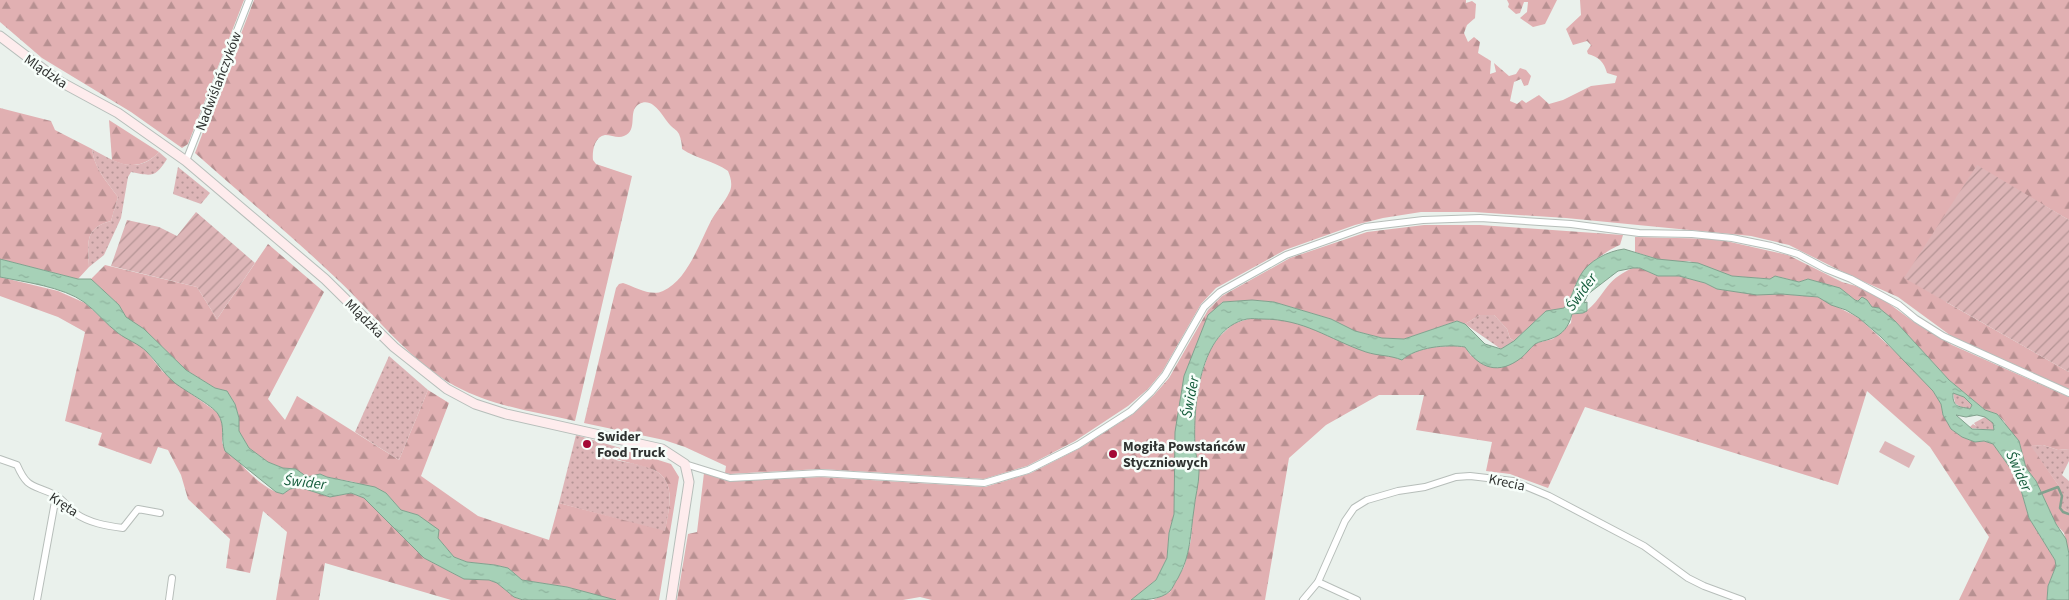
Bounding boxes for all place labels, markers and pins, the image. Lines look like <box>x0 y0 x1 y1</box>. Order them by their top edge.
place label: Swider Food Truck <box>597 427 666 463</box>
place label: Mogiła Powstańców Styczniowych <box>1123 437 1246 473</box>
marker: Swider Food Truck <box>581 438 593 450</box>
marker: Mogiła Powstańców Styczniowych <box>1107 448 1119 460</box>

